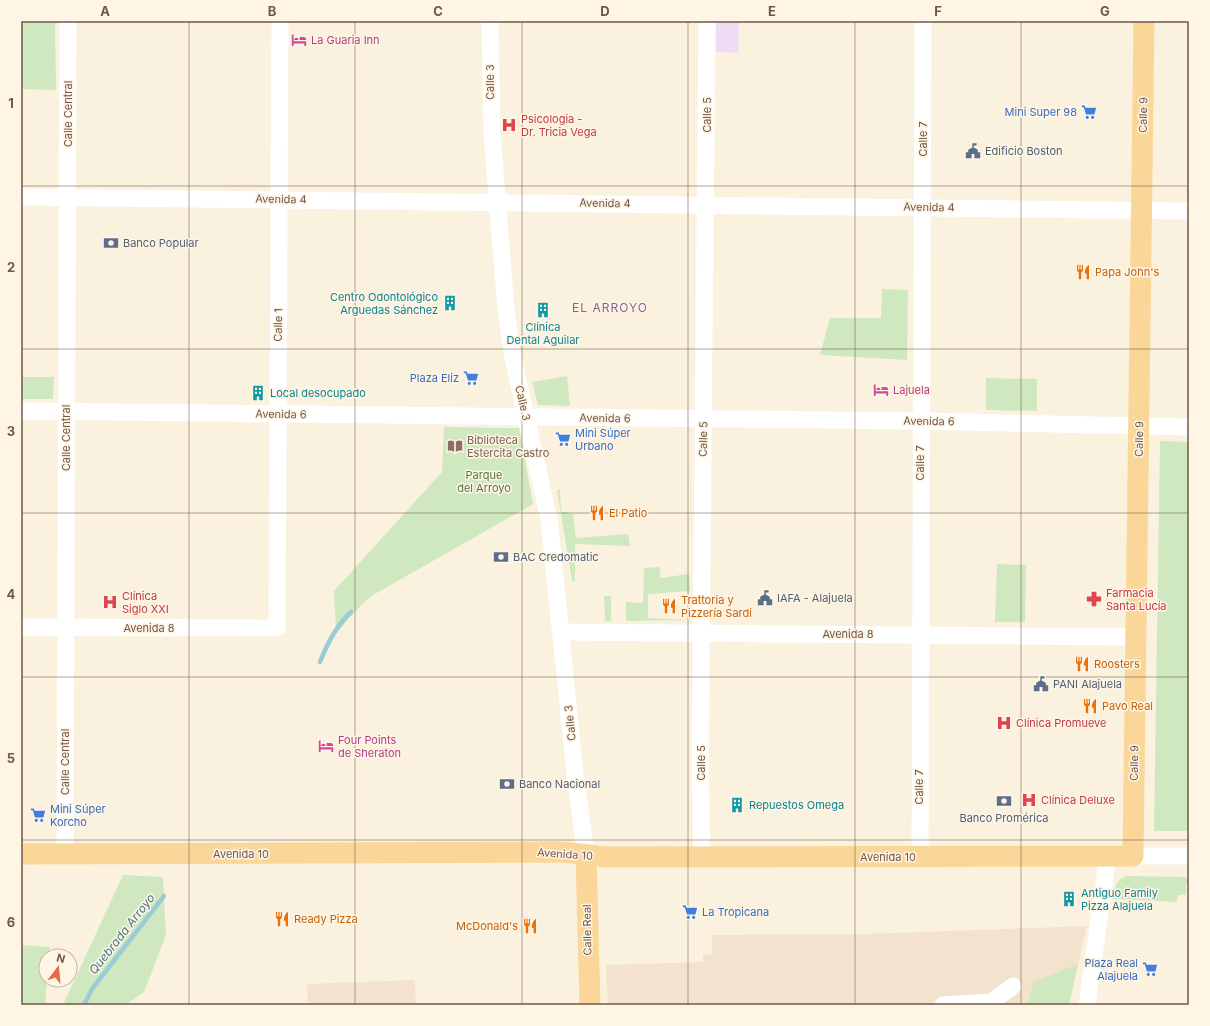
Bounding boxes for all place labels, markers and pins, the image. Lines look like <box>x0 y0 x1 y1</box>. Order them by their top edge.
hotel icon: La Guaria Inn <box>290 31 308 49</box>
place label: La Guaria Inn <box>311 33 380 47</box>
supermarket icon: Mini Super 98 <box>1080 103 1098 121</box>
place label: Mini Super 98 <box>1005 105 1077 119</box>
place label: Psicologia - Dr. Tricia Vega <box>521 112 597 139</box>
hospital icon: Psicologia - Dr. Tricia Vega <box>500 116 518 134</box>
public building icon: Edificio Boston <box>964 142 982 160</box>
place label: Edificio Boston <box>985 144 1063 158</box>
bank icon: Banco Popular <box>102 234 120 252</box>
place label: Banco Popular <box>123 236 199 250</box>
restaurant icon: Papa John's <box>1074 263 1092 281</box>
place label: Papa John's <box>1095 265 1159 279</box>
place label: Centro Odontológico Arguedas Sánchez <box>330 290 438 317</box>
building icon: Centro Odontológico Arguedas Sánchez <box>441 294 459 312</box>
building icon: Clínica Dental Aguilar <box>534 301 552 319</box>
place label: Clínica Dental Aguilar <box>507 320 579 347</box>
supermarket icon: Plaza Eliz <box>462 369 480 387</box>
place label: Plaza Eliz <box>410 371 459 385</box>
hotel icon: Lajuela <box>872 381 890 399</box>
place label: Lajuela <box>893 383 930 397</box>
building icon: Local desocupado <box>249 384 267 402</box>
place label: Local desocupado <box>270 386 366 400</box>
place label: Mini Súper Urbano <box>575 426 631 453</box>
supermarket icon: Mini Súper Urbano <box>554 430 572 448</box>
place label: Biblioteca Estercita Castro <box>467 433 550 460</box>
library icon: Biblioteca Estercita Castro <box>446 437 464 455</box>
restaurant icon: El Patio <box>588 504 606 522</box>
place label: El Patio <box>609 506 648 520</box>
bank icon: BAC Credomatic <box>492 548 510 566</box>
place label: BAC Credomatic <box>513 550 599 564</box>
place label: Farmacia Santa Lucía <box>1106 586 1167 613</box>
place label: Clínica Siglo XXI <box>122 589 169 616</box>
public building icon: IAFA - Alajuela <box>756 589 774 607</box>
pharmacy icon: Farmacia Santa Lucía <box>1085 590 1103 608</box>
place label: IAFA - Alajuela <box>777 591 853 605</box>
hospital icon: Clínica Siglo XXI <box>101 593 119 611</box>
place label: Trattoria y Pizzería Sardi <box>681 593 752 620</box>
restaurant icon: Trattoria y Pizzería Sardi <box>660 597 678 615</box>
restaurant icon: Roosters <box>1073 655 1091 673</box>
place label: Roosters <box>1094 657 1140 671</box>
public building icon: PANI Alajuela <box>1032 675 1050 693</box>
place label: PANI Alajuela <box>1053 677 1122 691</box>
restaurant icon: Pavo Real <box>1081 697 1099 715</box>
place label: Pavo Real <box>1102 699 1153 713</box>
hospital icon: Clínica Promueve <box>995 714 1013 732</box>
place label: Clínica Promueve <box>1016 716 1107 730</box>
place label: Four Points de Sheraton <box>338 733 401 760</box>
hotel icon: Four Points de Sheraton <box>317 737 335 755</box>
bank icon: Banco Nacional <box>498 775 516 793</box>
place label: Banco Nacional <box>519 777 600 791</box>
hospital icon: Clínica Deluxe <box>1020 791 1038 809</box>
bank icon: Banco Promérica <box>995 792 1013 810</box>
place label: Clínica Deluxe <box>1041 793 1115 807</box>
building icon: Repuestos Omega <box>728 796 746 814</box>
place label: Repuestos Omega <box>749 798 844 812</box>
place label: Mini Súper Korcho <box>50 802 106 829</box>
supermarket icon: Mini Súper Korcho <box>29 806 47 824</box>
place label: Banco Promérica <box>959 811 1049 825</box>
place label: Antiguo Family Pizza Alajuela <box>1081 886 1158 913</box>
building icon: Antiguo Family Pizza Alajuela <box>1060 890 1078 908</box>
supermarket icon: La Tropicana <box>681 903 699 921</box>
place label: La Tropicana <box>702 905 769 919</box>
restaurant icon: Ready Pizza <box>273 910 291 928</box>
place label: Ready Pizza <box>294 912 358 926</box>
restaurant icon: McDonald's <box>521 917 539 935</box>
place label: McDonald's <box>456 919 518 933</box>
place label: Plaza Real Alajuela <box>1085 956 1138 983</box>
supermarket icon: Plaza Real Alajuela <box>1141 960 1159 978</box>

